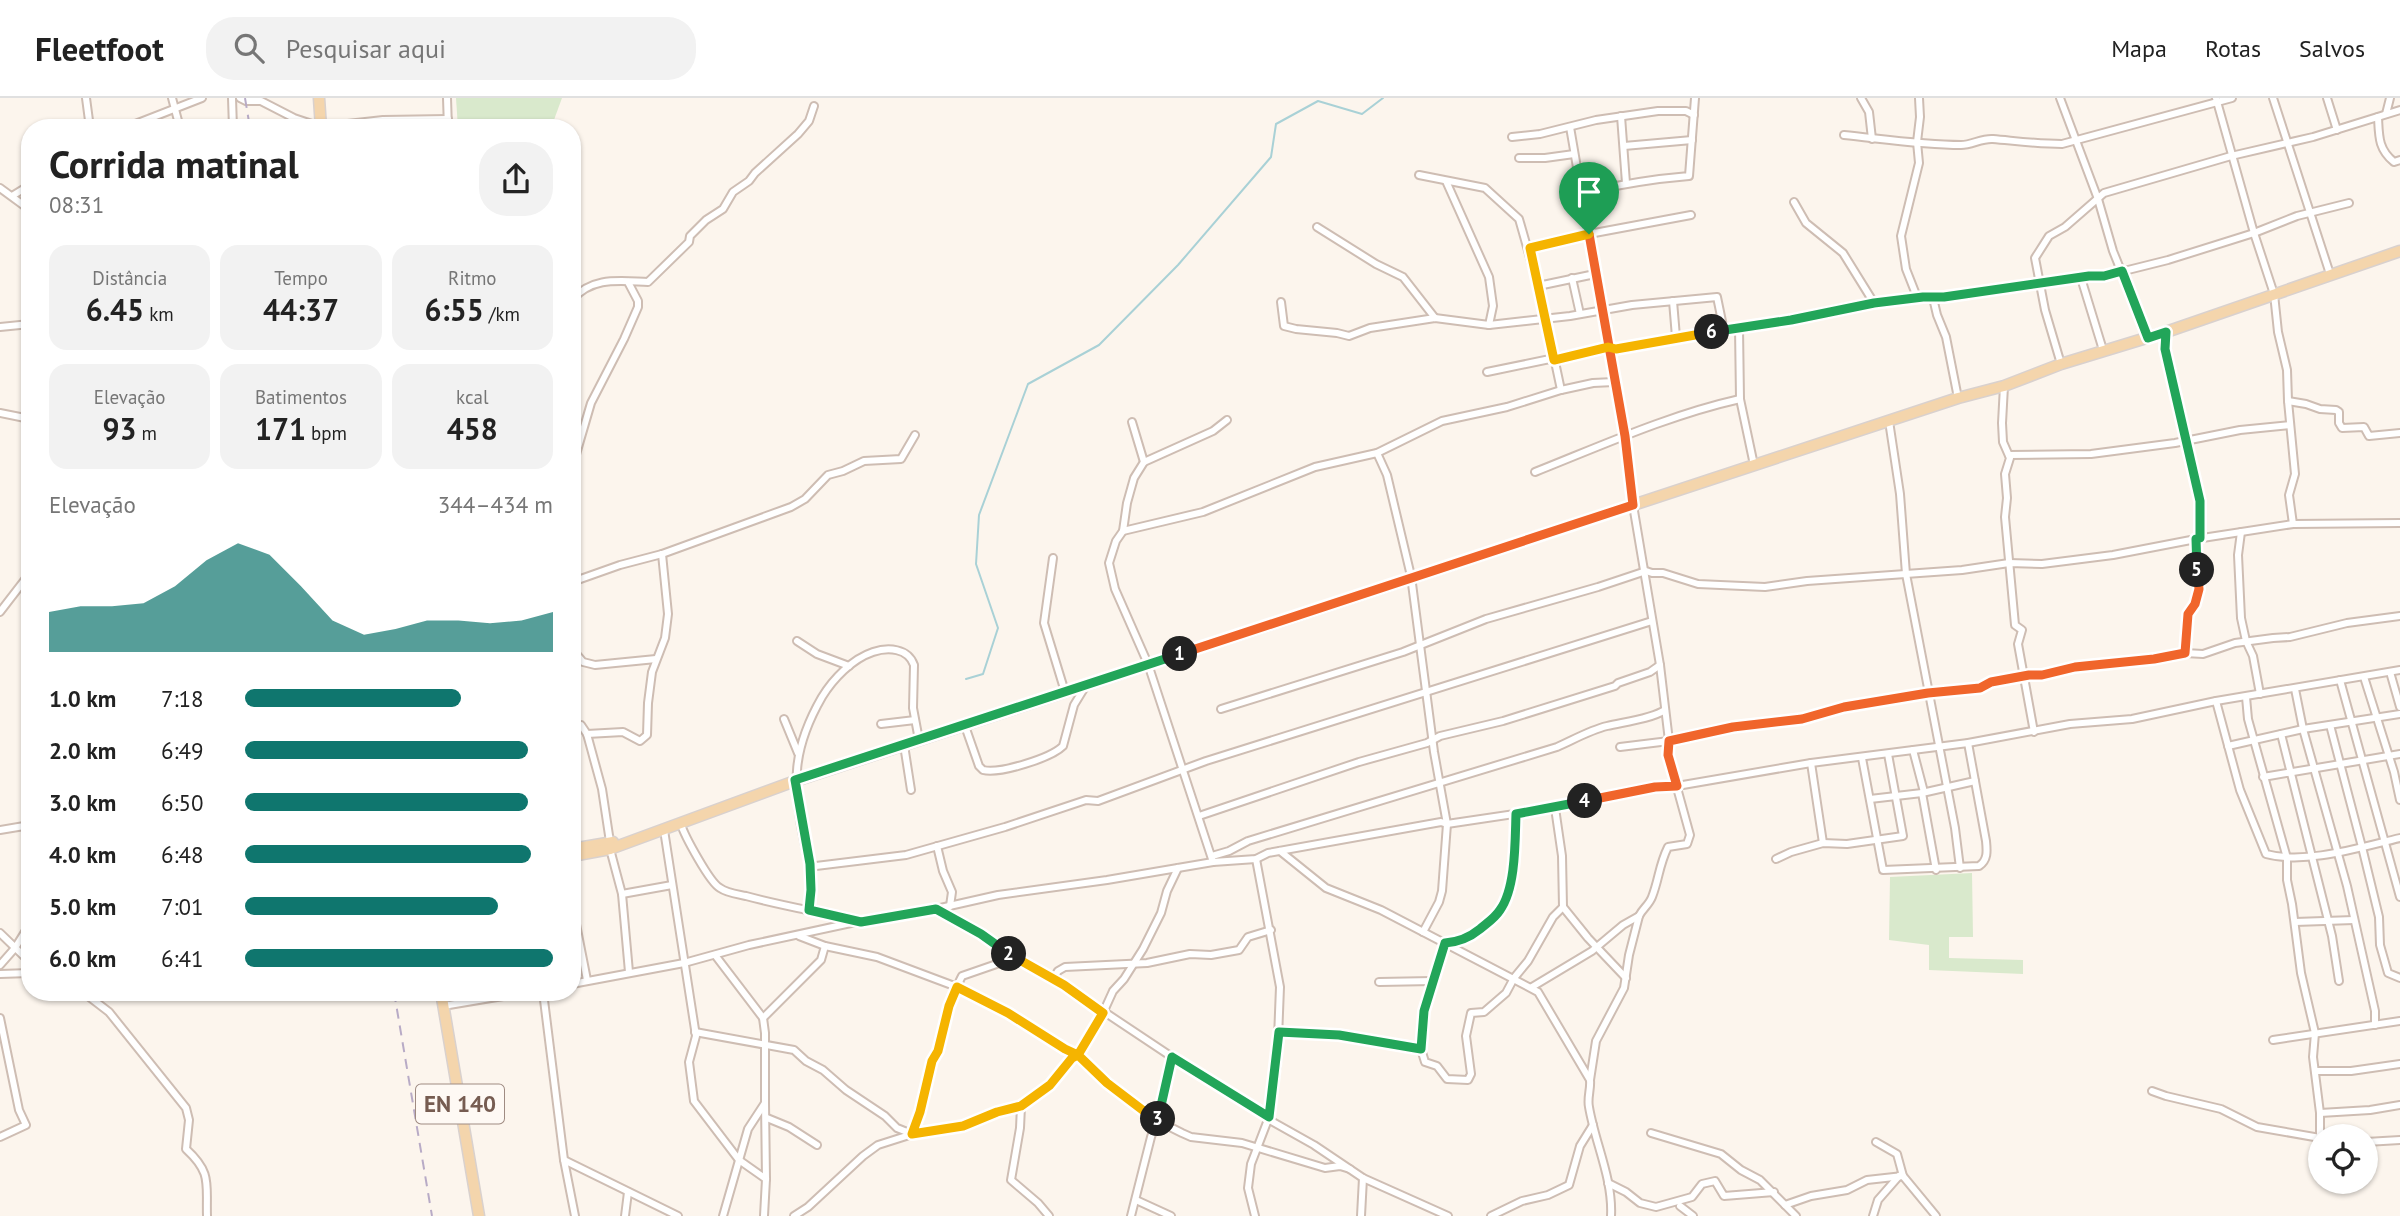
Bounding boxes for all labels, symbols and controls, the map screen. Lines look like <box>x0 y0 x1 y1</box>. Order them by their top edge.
search box <box>206 17 696 80</box>
text: Fleetfoot <box>35 27 164 70</box>
icon: search <box>230 29 268 67</box>
text: Pesquisar aqui <box>286 32 446 65</box>
text: Mapa <box>2111 33 2167 64</box>
text: Rotas <box>2205 33 2261 64</box>
text: Salvos <box>2299 33 2365 64</box>
text: Corrida matinal <box>49 139 299 188</box>
button: share <box>479 142 553 216</box>
pin <box>1559 162 1619 234</box>
icon: arrive <box>1570 173 1608 211</box>
text: 08:31 <box>49 190 104 219</box>
text: Distância <box>92 266 167 290</box>
text: Tempo <box>274 266 328 290</box>
text: Ritmo <box>448 266 497 290</box>
text: 6.45 <box>86 290 144 329</box>
text: 44:37 <box>263 290 339 329</box>
text: 6:55 <box>425 290 484 329</box>
text: km <box>144 302 174 326</box>
text: /km <box>484 302 520 326</box>
pin: 6 <box>1694 314 1730 350</box>
text: 6 <box>1706 319 1717 343</box>
text: Elevação <box>94 385 166 409</box>
text: Batimentos <box>255 385 347 409</box>
text: kcal <box>456 385 489 409</box>
text: 93 <box>102 409 136 448</box>
text: 171 <box>255 409 306 448</box>
text: 458 <box>447 409 498 448</box>
text: m <box>136 421 157 445</box>
text: bpm <box>306 421 347 445</box>
text: Elevação <box>49 490 136 519</box>
text: 344–434 m <box>438 490 553 519</box>
pin: 5 <box>2180 552 2214 588</box>
text: 5 <box>2191 557 2202 581</box>
pin: 1 <box>1162 636 1198 672</box>
text: 1 <box>1174 641 1185 665</box>
text: 1.0 km <box>49 684 116 713</box>
text: 7:18 <box>161 684 204 713</box>
text: 2.0 km <box>49 736 116 765</box>
text: 6:49 <box>161 736 204 765</box>
pin: 4 <box>1568 784 1602 818</box>
text: 3.0 km <box>49 788 116 817</box>
text: 6:50 <box>161 788 204 817</box>
text: 4 <box>1579 788 1590 812</box>
text: 4.0 km <box>49 840 116 869</box>
text: 6:48 <box>161 840 204 869</box>
text: 5.0 km <box>49 892 116 921</box>
text: 7:01 <box>161 892 204 921</box>
pin: 2 <box>992 936 1026 972</box>
text: 2 <box>1003 941 1014 965</box>
text: 6.0 km <box>49 944 116 973</box>
text: 6:41 <box>161 944 204 973</box>
road number: EN 140 <box>416 1085 504 1124</box>
pin: 3 <box>1140 1102 1176 1136</box>
text: 3 <box>1152 1106 1163 1130</box>
map controls <box>2308 1124 2378 1194</box>
button: locate <box>2308 1124 2378 1194</box>

